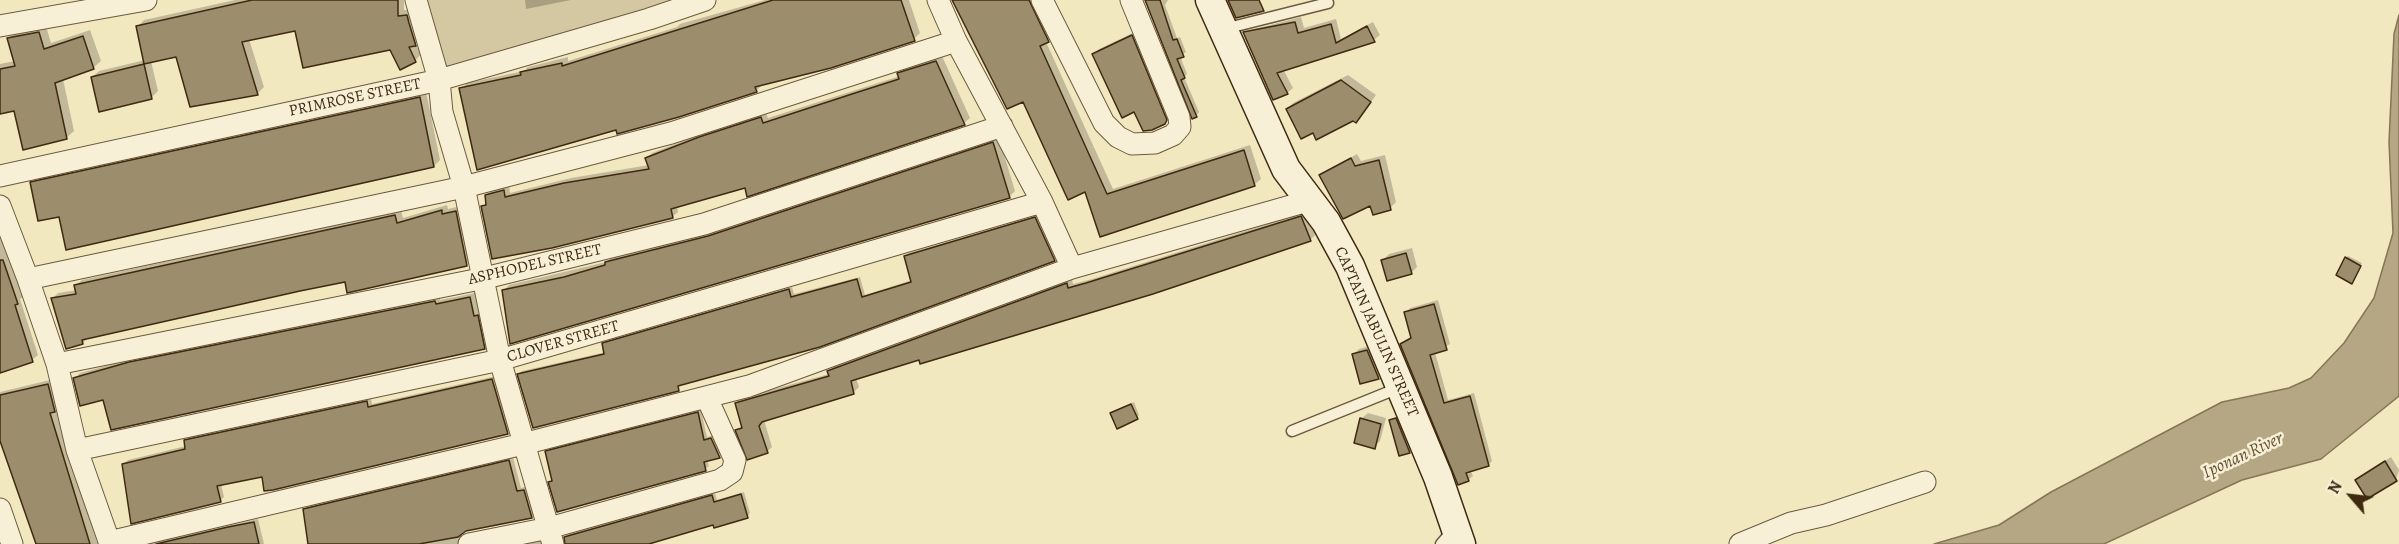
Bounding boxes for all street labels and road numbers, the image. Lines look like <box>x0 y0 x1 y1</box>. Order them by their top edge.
street label: PRIMROSE STREET <box>287 75 423 121</box>
street label: ASPHODEL STREET <box>466 240 604 290</box>
street label: CAPTAIN JABULIN STREET <box>1330 244 1422 420</box>
street label: CLOVER STREET <box>505 317 621 367</box>

